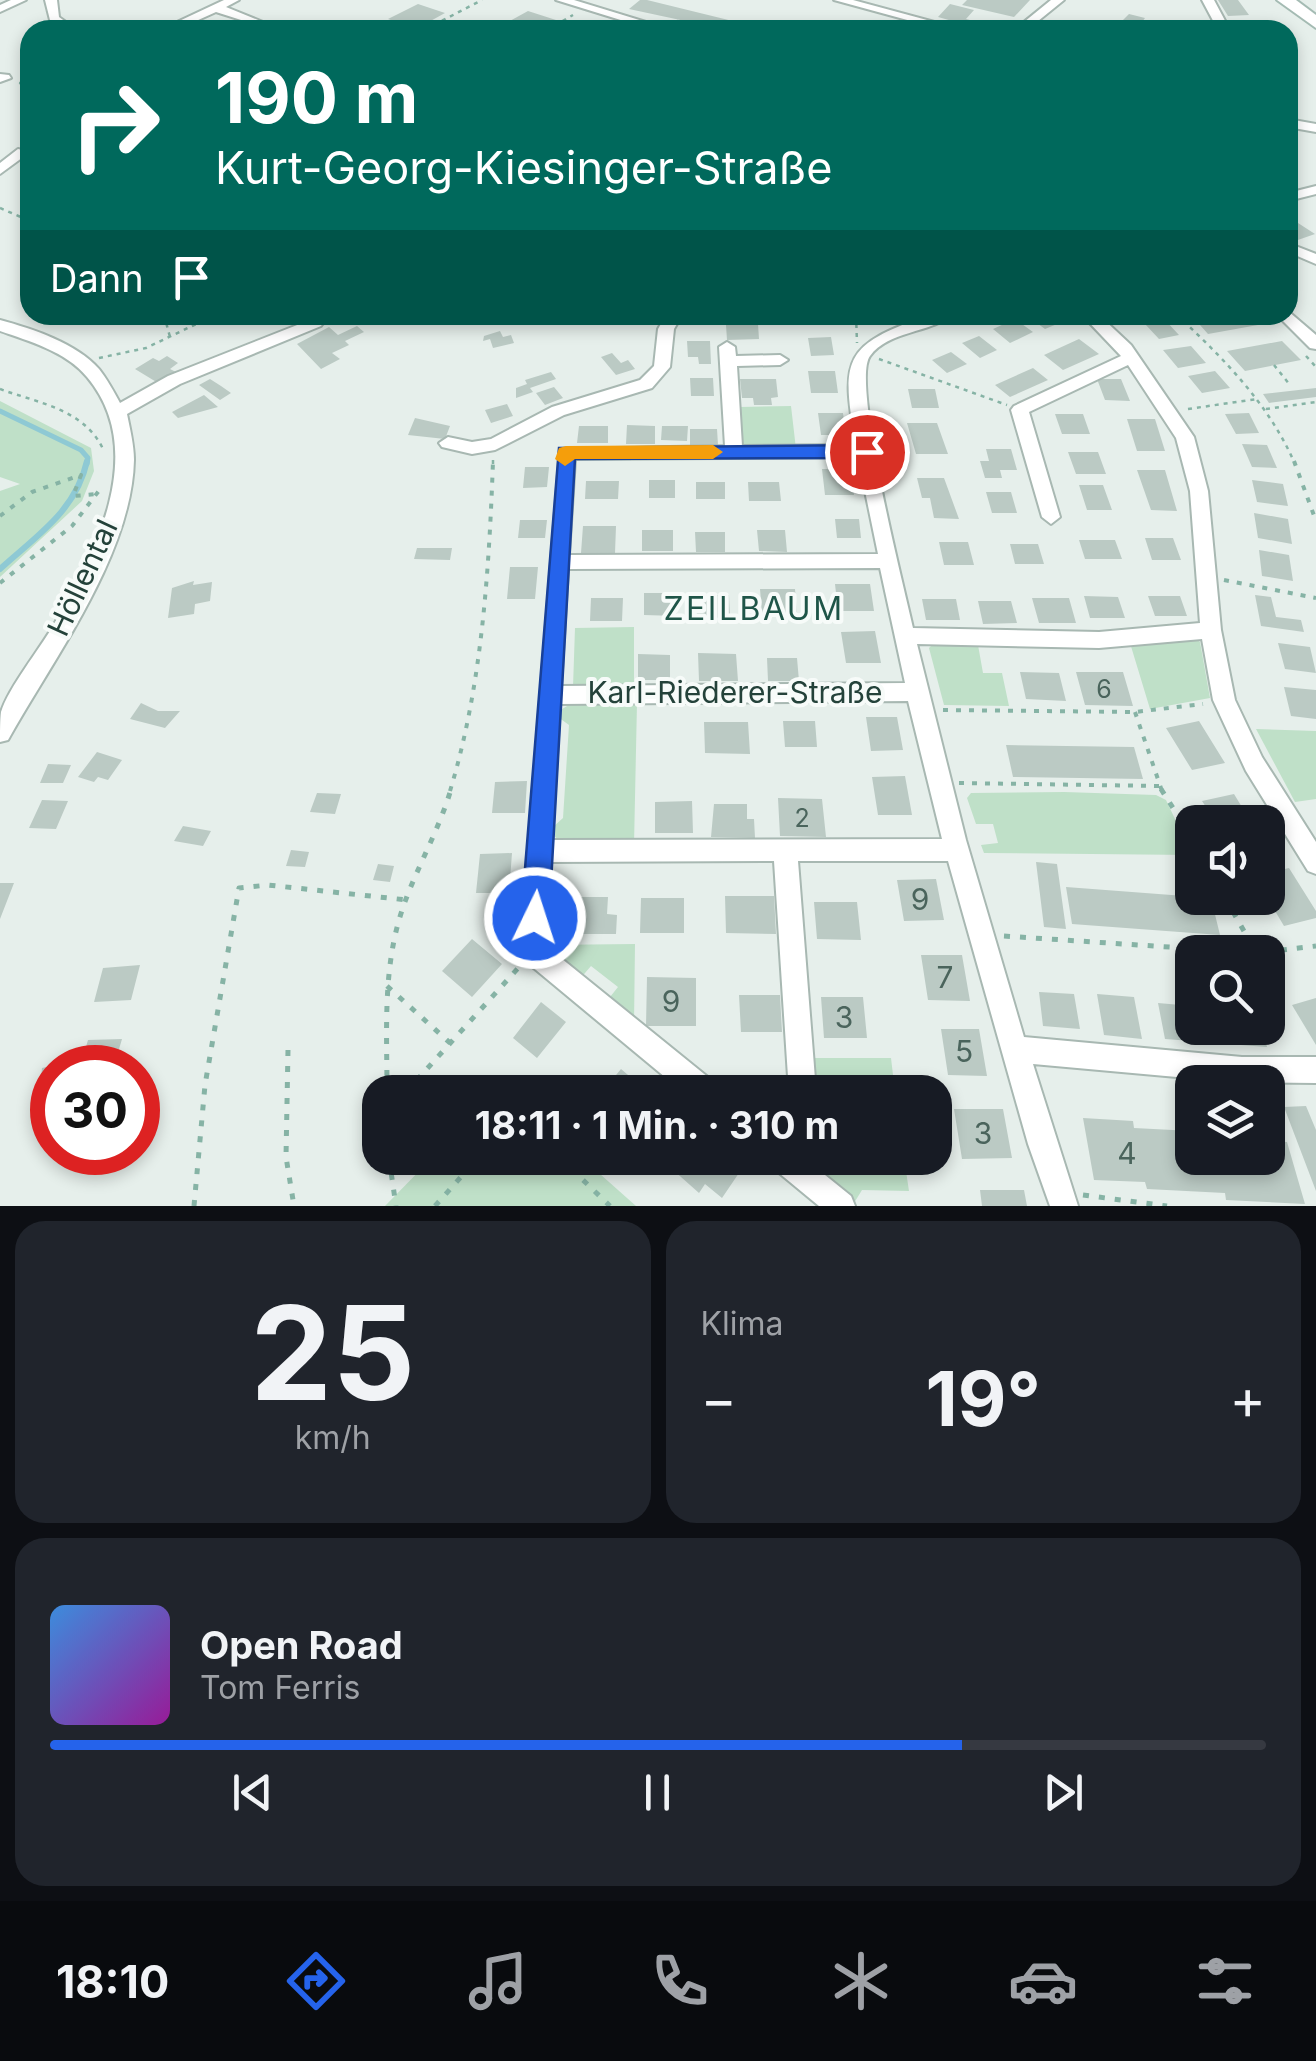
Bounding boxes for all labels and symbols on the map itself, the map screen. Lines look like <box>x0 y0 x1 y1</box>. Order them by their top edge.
pin <box>825 410 910 495</box>
street label: Höllental <box>40 514 125 641</box>
district label: ZEILBAUM <box>663 589 845 628</box>
street label: Karl-Riederer-Straße <box>587 674 883 710</box>
house number: 6 <box>1096 674 1112 704</box>
house number: 2 <box>794 803 810 833</box>
position arrow <box>483 866 587 970</box>
house number: 9 <box>911 881 929 917</box>
house number: 7 <box>937 959 953 995</box>
house number: 9 <box>662 983 680 1019</box>
house number: 3 <box>835 999 853 1035</box>
house number: 5 <box>955 1033 973 1069</box>
speed limit sign: 30 <box>30 1045 160 1175</box>
house number: 3 <box>974 1115 992 1151</box>
house number: 4 <box>1117 1135 1137 1171</box>

